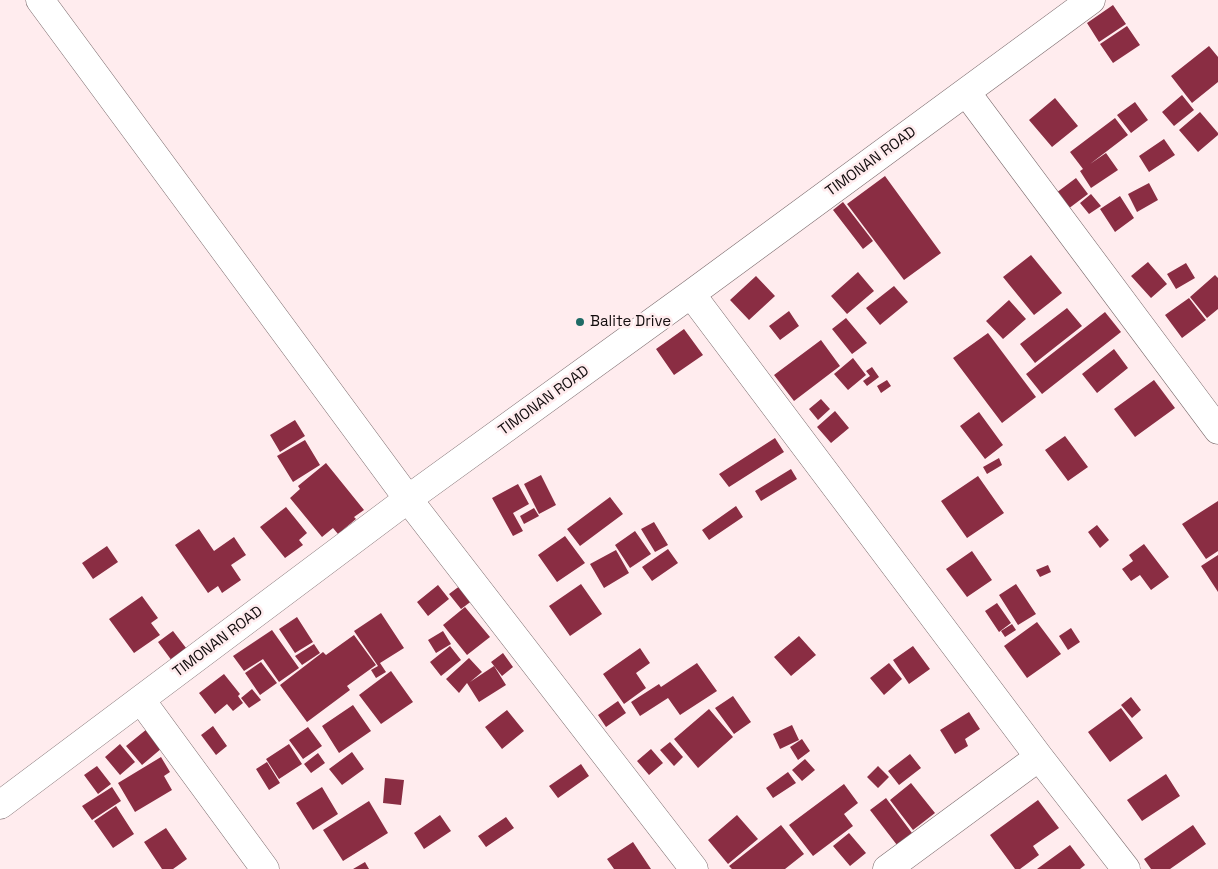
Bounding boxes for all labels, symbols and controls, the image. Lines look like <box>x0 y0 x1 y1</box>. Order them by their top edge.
street label: TIMONAN ROAD <box>822 123 920 201</box>
place label: Balite Drive <box>590 313 671 331</box>
marker: Balite Drive <box>574 316 586 328</box>
street label: TIMONAN ROAD <box>495 362 593 440</box>
street label: TIMONAN ROAD <box>170 602 266 682</box>

